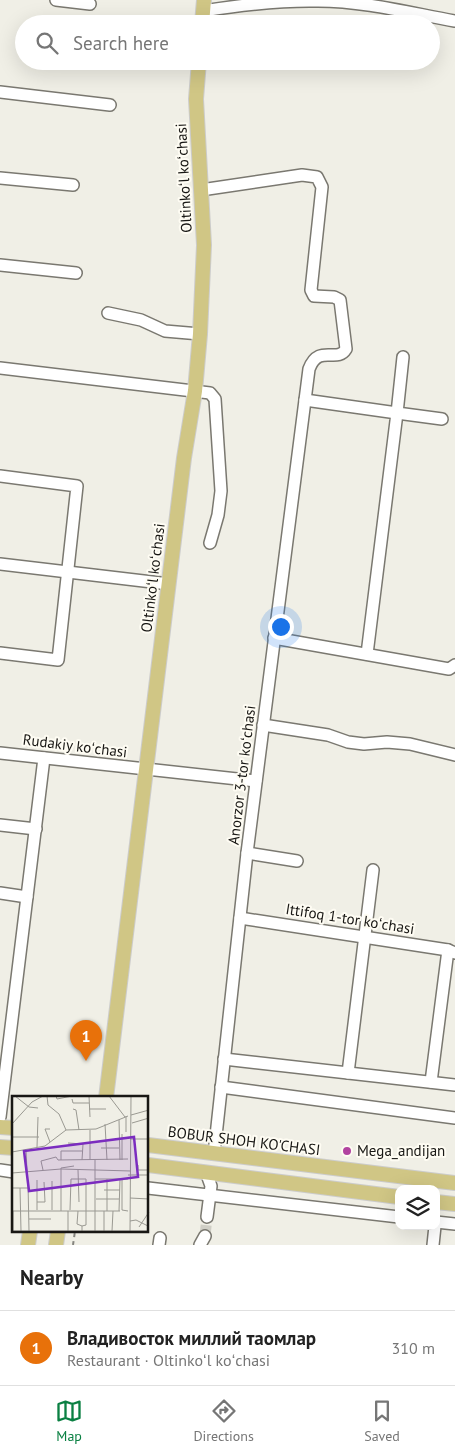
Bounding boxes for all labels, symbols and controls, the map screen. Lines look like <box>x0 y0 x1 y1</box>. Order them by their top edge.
search box <box>15 15 440 70</box>
icon: search <box>33 29 61 57</box>
text: Search here <box>73 31 169 55</box>
street label: Oltinkoʻl koʻchasi <box>171 123 196 233</box>
street label: Oltinkoʻl koʻchasi <box>136 522 169 634</box>
your location <box>268 614 294 640</box>
street label: Anorzor 3-tor koʻchasi <box>224 704 259 846</box>
street label: Rudakiy koʻchasi <box>22 730 128 761</box>
street label: Ittifoq 1-tor koʻchasi <box>284 899 416 938</box>
pin: 1 <box>70 1020 102 1061</box>
inset map <box>12 1096 149 1232</box>
street label: BOBUR SHOH KO'CHASI <box>167 1122 321 1159</box>
place label: Mega_andijan <box>357 1141 445 1160</box>
marker: Mega_andijan <box>341 1145 353 1157</box>
map controls <box>395 1185 440 1230</box>
button: layers <box>395 1185 440 1230</box>
text: Nearby <box>20 1264 83 1291</box>
text: Владивосток миллий таомлар <box>67 1326 316 1350</box>
text: 1 <box>31 1338 41 1358</box>
text: 310 m <box>392 1338 435 1358</box>
text: Restaurant · Oltinkoʻl koʻchasi <box>67 1350 270 1370</box>
tab: Map <box>55 1397 83 1445</box>
tab: Directions <box>193 1397 254 1445</box>
tab: Saved <box>364 1397 400 1445</box>

